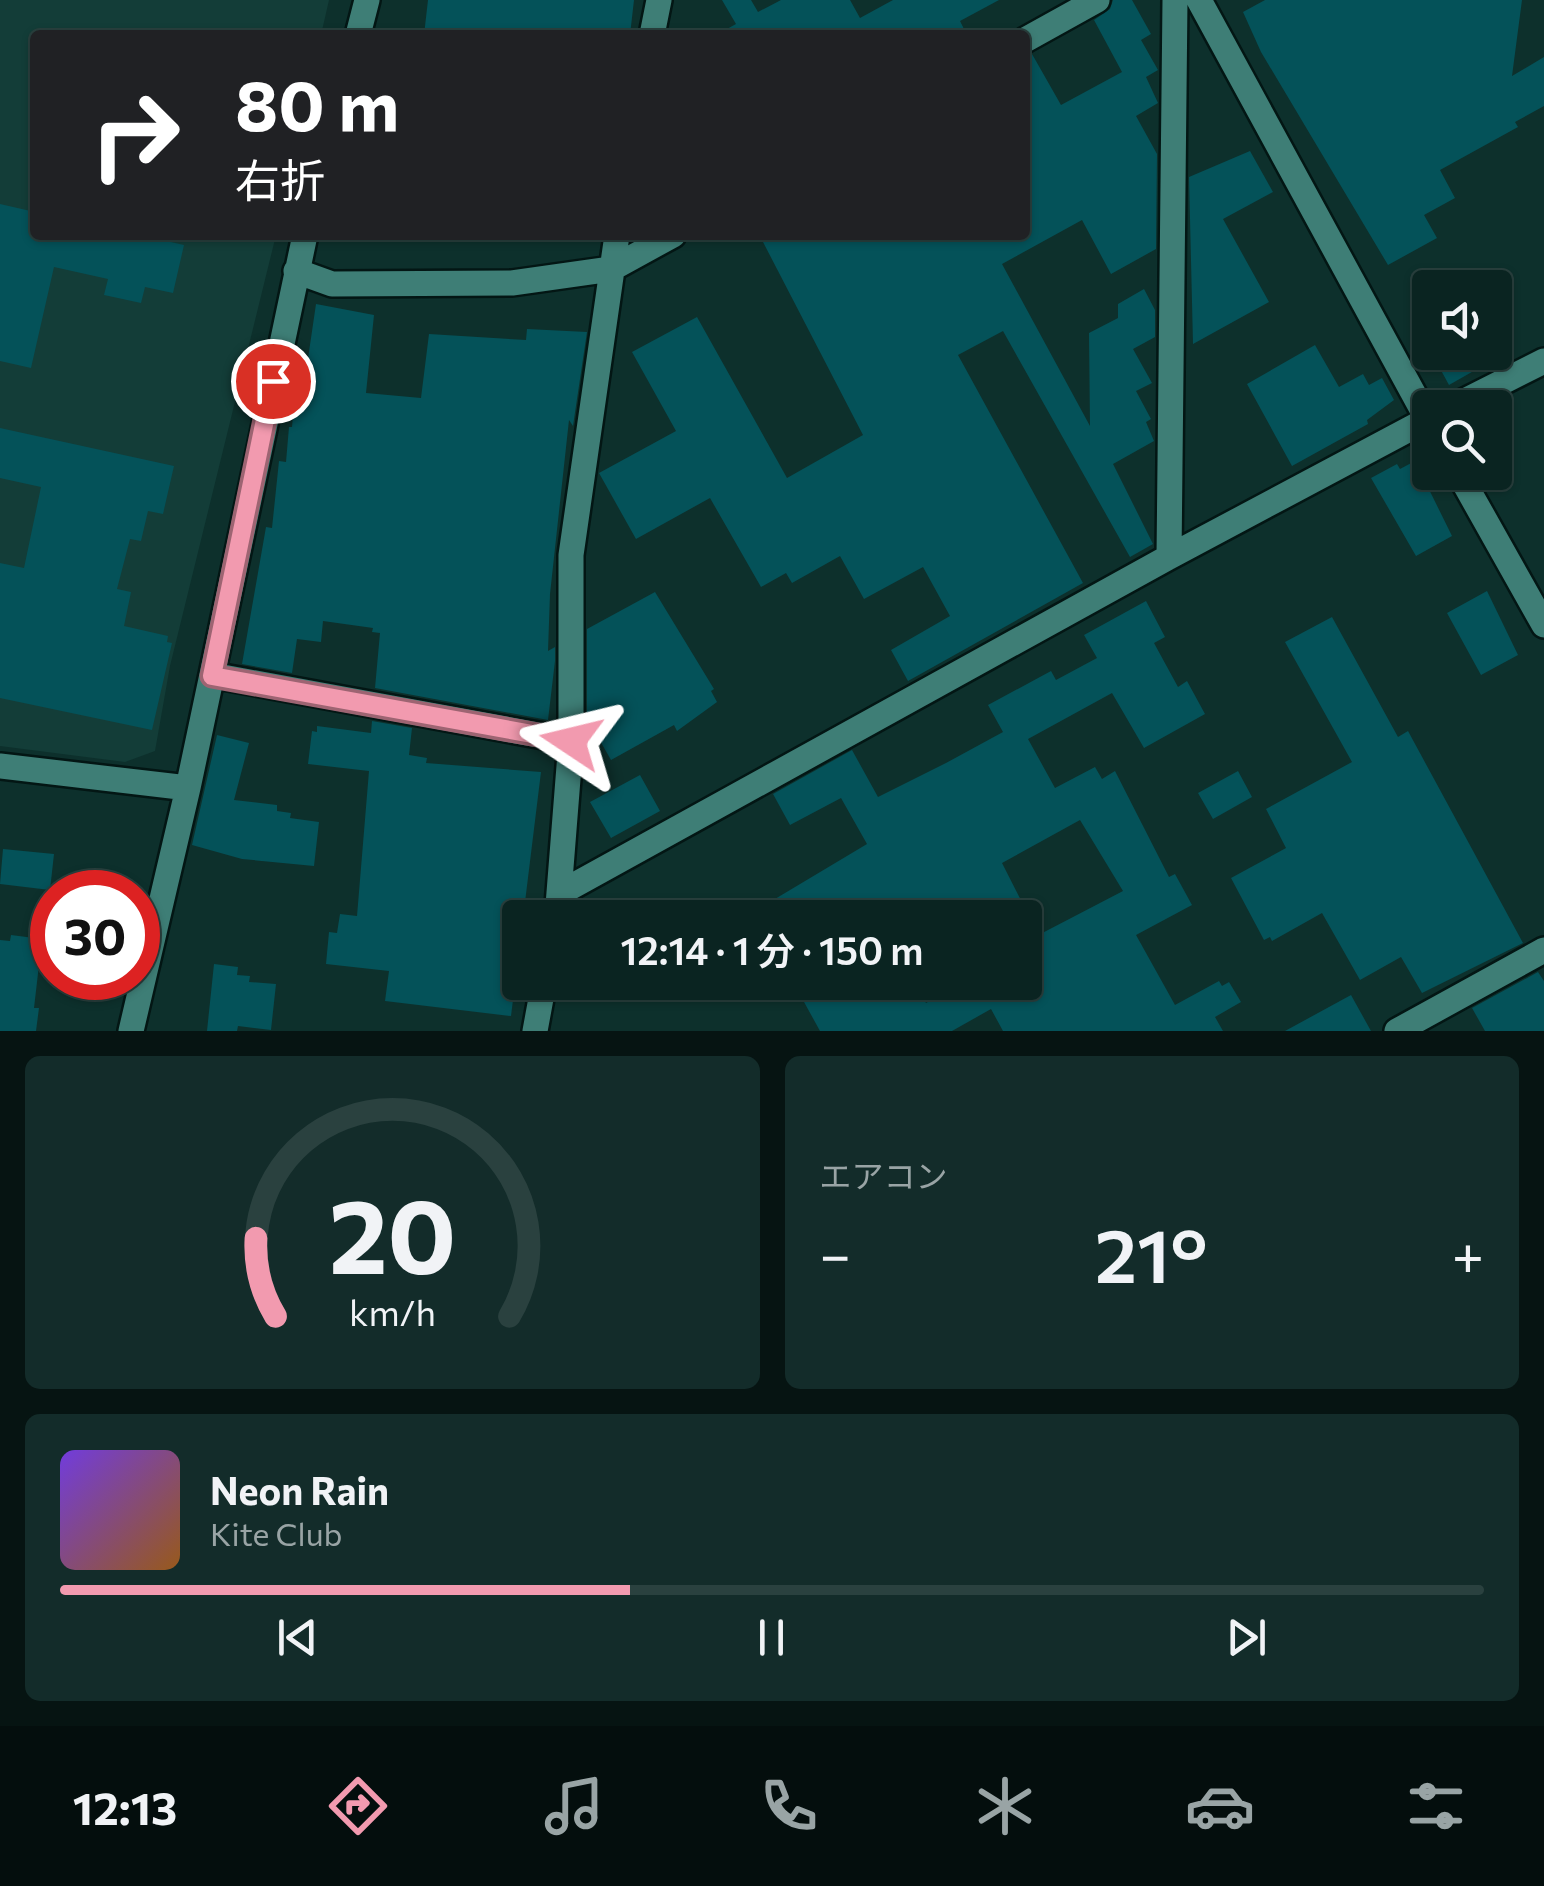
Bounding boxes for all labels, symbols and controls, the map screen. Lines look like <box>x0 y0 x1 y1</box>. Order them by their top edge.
text: 80 m <box>235 60 399 145</box>
icon: right <box>70 70 200 200</box>
text: 右折 <box>235 151 325 206</box>
map controls <box>1412 270 1512 490</box>
button: sound <box>1412 270 1512 370</box>
pin <box>231 339 316 424</box>
icon: arrive <box>246 354 301 409</box>
button: search <box>1412 390 1512 490</box>
position arrow <box>519 689 623 793</box>
speed limit sign: 30 <box>30 870 160 1000</box>
text: 12:14 · 1 分 · 150 m <box>620 926 924 973</box>
text: エアコン <box>820 1155 948 1195</box>
text: 20 <box>328 1168 456 1295</box>
text: 21° <box>1095 1207 1208 1298</box>
text: − <box>820 1219 851 1286</box>
text: + <box>1452 1219 1484 1286</box>
text: km/h <box>349 1290 436 1333</box>
text: Neon Rain <box>210 1466 389 1513</box>
text: Kite Club <box>210 1513 342 1553</box>
icon: previous <box>270 1610 325 1665</box>
icon: pause <box>744 1610 799 1665</box>
icon: next <box>1219 1610 1274 1665</box>
icon: directions <box>323 1771 393 1841</box>
icon: music <box>539 1771 609 1841</box>
icon: phone <box>754 1771 824 1841</box>
icon: climate <box>970 1771 1040 1841</box>
icon: car <box>1185 1771 1255 1841</box>
icon: filters <box>1401 1771 1471 1841</box>
text: 12:13 <box>73 1779 177 1834</box>

